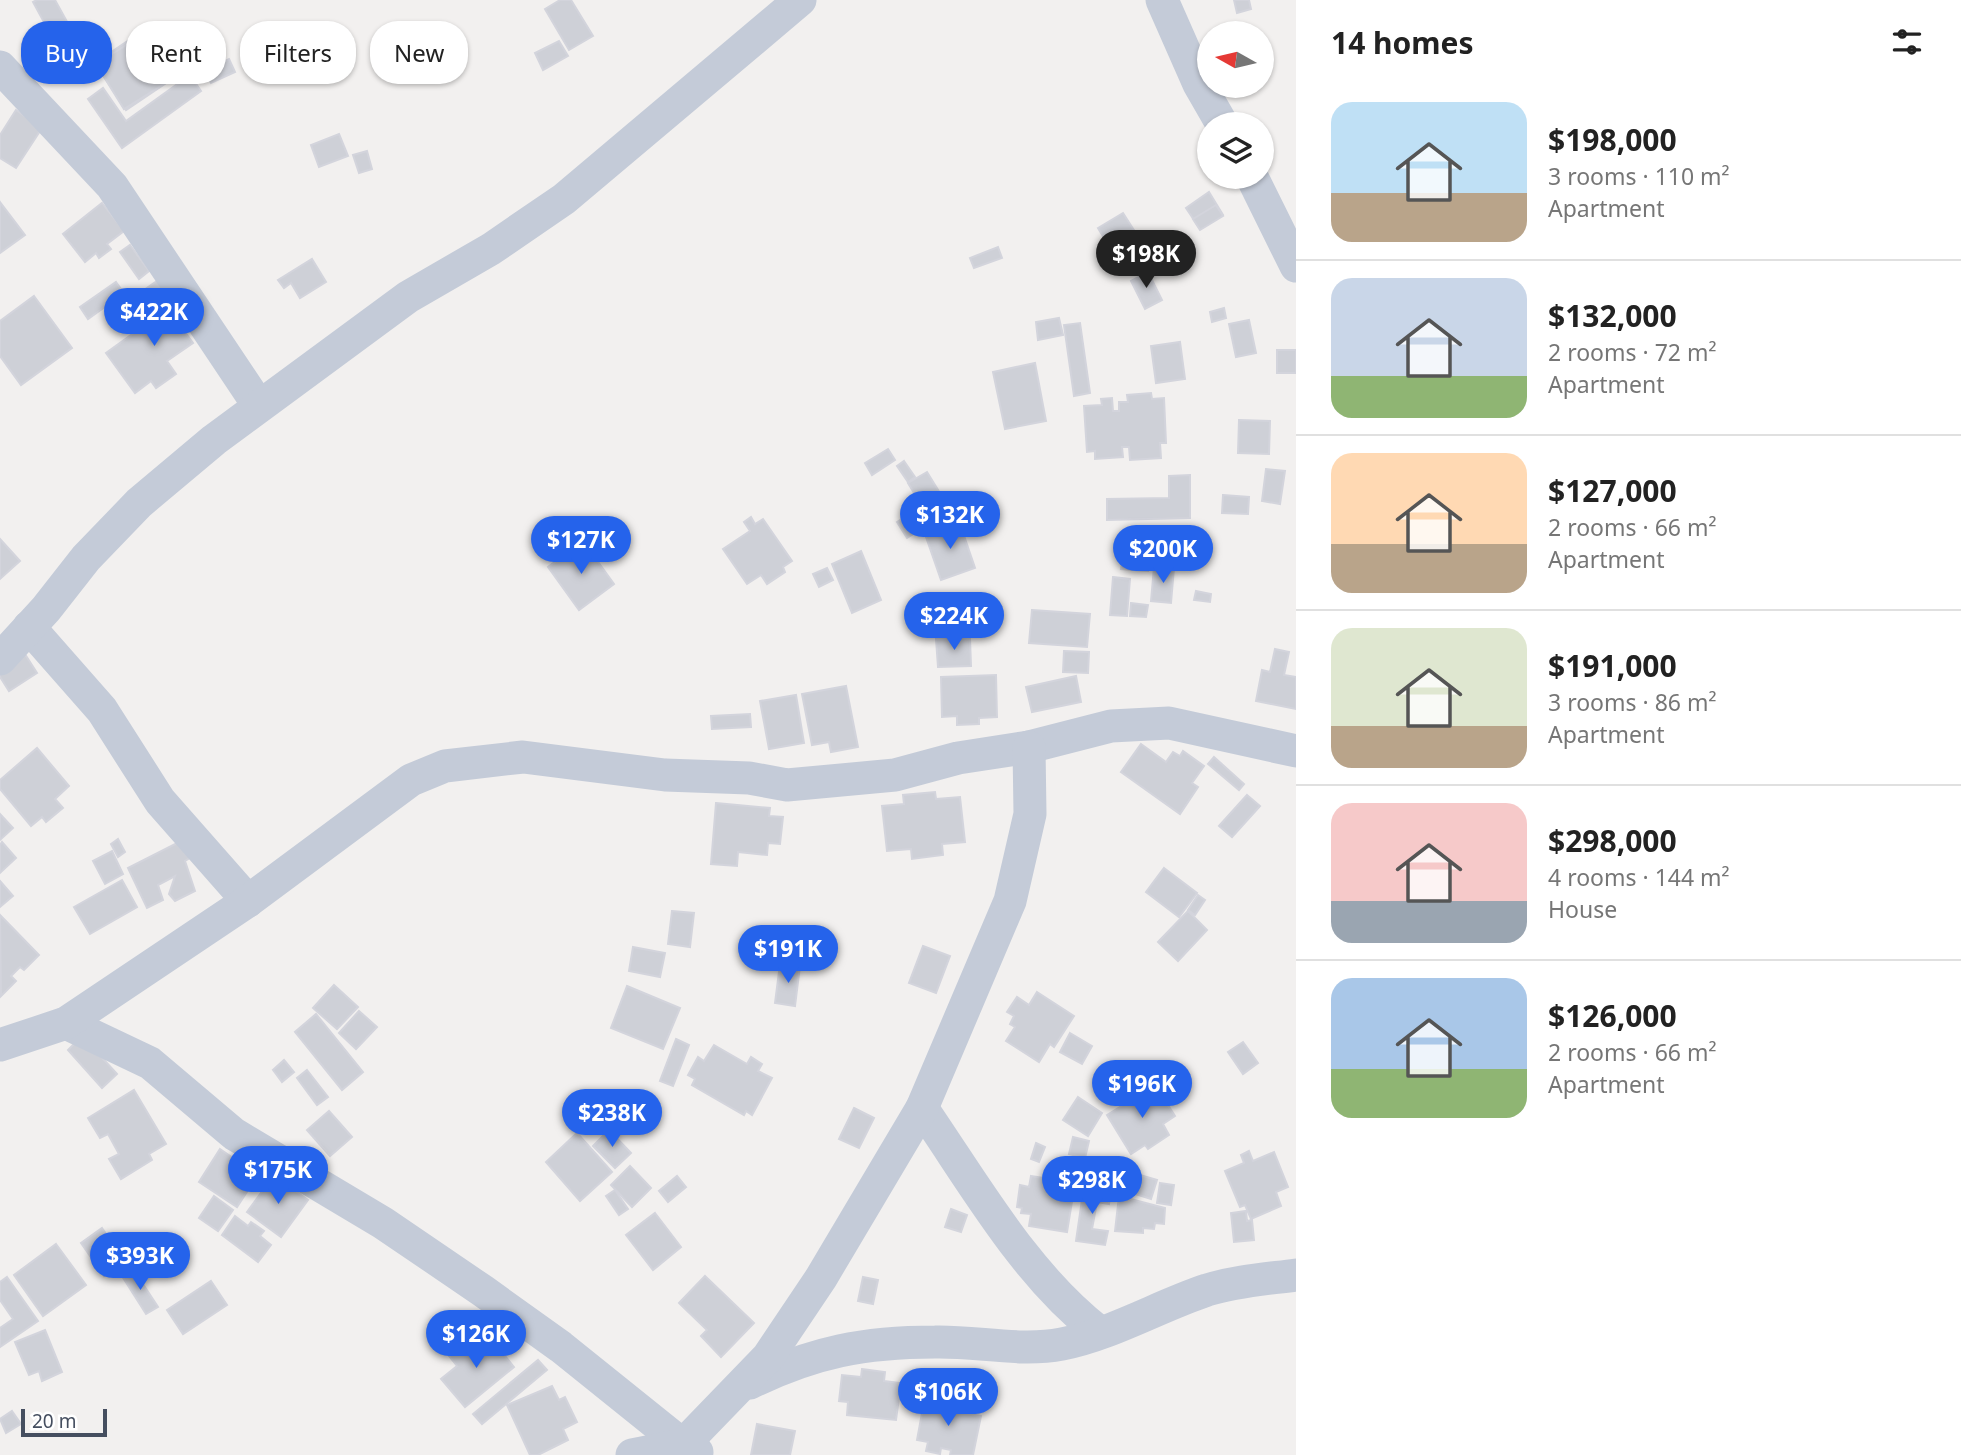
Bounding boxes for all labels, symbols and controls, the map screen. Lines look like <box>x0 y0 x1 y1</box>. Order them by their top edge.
chip: Buy <box>21 21 112 84</box>
chip: Rent <box>126 21 226 84</box>
chip: Filters <box>240 21 356 84</box>
chip: New <box>370 21 468 84</box>
north arrow <box>1197 21 1274 98</box>
map controls <box>1197 21 1274 189</box>
text: 14 homes <box>1331 22 1474 63</box>
icon: filters <box>1888 23 1926 61</box>
button: layers <box>1197 112 1274 189</box>
text: $198,000 <box>1548 119 1677 160</box>
icon: home <box>1387 130 1471 214</box>
text: 3 rooms · 110 m² <box>1548 160 1730 192</box>
text: Apartment <box>1548 192 1665 224</box>
pin: $198K <box>1097 230 1195 290</box>
text: $198K <box>1112 237 1180 269</box>
pin: $422K <box>105 288 203 348</box>
text: $422K <box>120 295 188 327</box>
text: $132,000 <box>1548 295 1677 336</box>
icon: home <box>1387 306 1471 390</box>
text: 2 rooms · 72 m² <box>1548 336 1717 368</box>
text: Apartment <box>1548 368 1665 400</box>
text: $127,000 <box>1548 470 1677 511</box>
icon: home <box>1387 481 1471 565</box>
pin: $132K <box>901 491 999 551</box>
text: $132K <box>916 498 984 530</box>
text: 2 rooms · 66 m² <box>1548 511 1717 543</box>
pin: $127K <box>532 516 630 576</box>
text: $127K <box>547 523 615 555</box>
pin: $200K <box>1114 526 1212 585</box>
text: $200K <box>1129 532 1197 564</box>
text: Apartment <box>1548 543 1665 575</box>
pin: $224K <box>905 592 1003 652</box>
text: $224K <box>920 599 988 631</box>
text: $191,000 <box>1548 645 1677 686</box>
icon: home <box>1387 656 1471 740</box>
text: 3 rooms · 86 m² <box>1548 686 1717 718</box>
text: Apartment <box>1548 718 1665 750</box>
text: $298,000 <box>1548 820 1677 861</box>
icon: home <box>1387 831 1471 915</box>
text: 4 rooms · 144 m² <box>1548 861 1730 893</box>
text: House <box>1548 893 1617 925</box>
pin: $191K <box>739 926 837 985</box>
text: $191K <box>754 932 822 964</box>
text: $126,000 <box>1548 995 1677 1036</box>
icon: home <box>1387 1006 1471 1090</box>
text: 2 rooms · 66 m² <box>1548 1036 1717 1068</box>
pin: $196K <box>1093 1060 1191 1120</box>
text: $196K <box>1108 1067 1176 1099</box>
text: Apartment <box>1548 1068 1665 1100</box>
pin: $238K <box>563 1090 661 1149</box>
text: $238K <box>578 1096 646 1128</box>
pin: $175K <box>229 1146 327 1206</box>
text: $175K <box>244 1153 312 1185</box>
pin: $298K <box>1043 1156 1141 1216</box>
text: $298K <box>1058 1163 1126 1195</box>
pin: $393K <box>91 1232 189 1292</box>
text: $393K <box>106 1239 174 1271</box>
pin: $126K <box>427 1310 525 1370</box>
text: $126K <box>442 1317 510 1349</box>
pin: $106K <box>899 1368 997 1428</box>
text: $106K <box>914 1375 982 1407</box>
scale bar <box>21 1406 107 1438</box>
text: 20 m <box>32 1408 76 1434</box>

